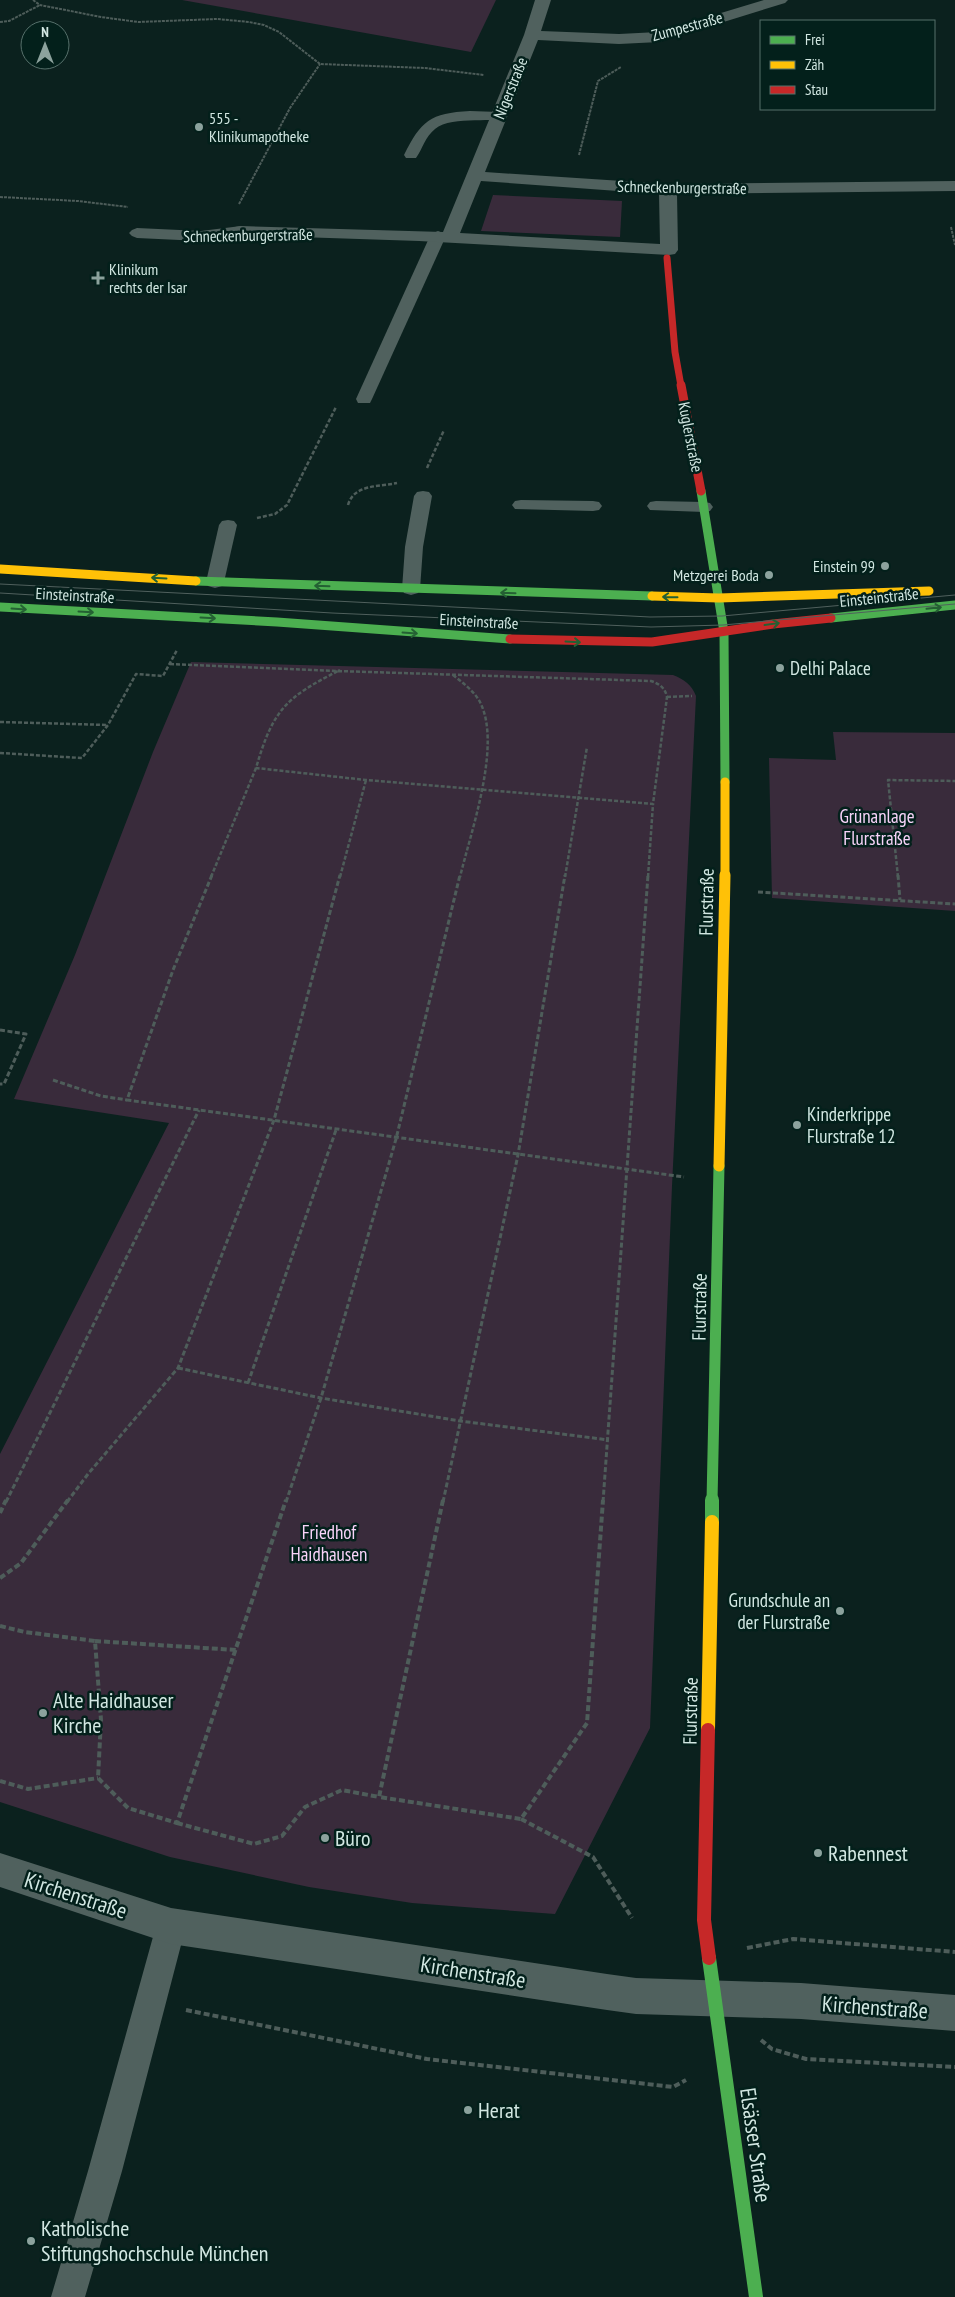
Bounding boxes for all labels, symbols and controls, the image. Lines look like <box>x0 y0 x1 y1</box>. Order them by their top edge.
street label: Zumpestraße <box>649 7 725 45</box>
north arrow <box>20 20 70 70</box>
legend <box>760 20 935 110</box>
text: N <box>41 23 49 41</box>
text: Frei <box>805 30 825 49</box>
street label: Nigerstraße <box>489 54 531 122</box>
text: Zäh <box>805 55 824 74</box>
text: Stau <box>805 80 828 99</box>
place label: 555 - Klinikumapotheke <box>209 108 309 146</box>
marker: 555 - Klinikumapotheke <box>193 121 205 133</box>
street label: Schneckenburgerstraße <box>617 176 747 198</box>
street label: Schneckenburgerstraße <box>183 224 313 246</box>
place label: Klinikum rechts der Isar <box>109 259 188 297</box>
marker: Klinikum rechts der Isar <box>91 271 105 285</box>
street label: Kuglerstraße <box>674 400 708 474</box>
place label: Einstein 99 <box>813 556 875 576</box>
marker: Einstein 99 <box>879 560 891 572</box>
place label: Metzgerei Boda <box>673 565 759 585</box>
marker: Metzgerei Boda <box>763 569 775 581</box>
one-way arrow <box>152 574 168 583</box>
one-way arrow <box>314 581 330 591</box>
street label: Einsteinstraße <box>35 583 115 607</box>
street label: Einsteinstraße <box>839 583 919 611</box>
one-way arrow <box>500 588 516 597</box>
one-way arrow <box>662 592 678 602</box>
one-way arrow <box>925 603 941 612</box>
one-way arrow <box>11 604 27 613</box>
one-way arrow <box>78 608 94 617</box>
street label: Einsteinstraße <box>439 609 519 633</box>
one-way arrow <box>199 614 215 623</box>
one-way arrow <box>764 619 780 629</box>
one-way arrow <box>402 628 418 637</box>
one-way arrow <box>564 637 580 646</box>
place label: Delhi Palace <box>790 656 871 680</box>
marker: Delhi Palace <box>774 662 786 674</box>
park label: Grünanlage Flurstraße <box>839 804 915 850</box>
street label: Flurstraße <box>693 868 719 936</box>
place label: Kinderkrippe Flurstraße 12 <box>807 1102 895 1148</box>
marker: Kinderkrippe Flurstraße 12 <box>791 1119 803 1131</box>
street label: Flurstraße <box>686 1273 712 1341</box>
park label: Friedhof Haidhausen <box>291 1520 367 1566</box>
place label: Grundschule an der Flurstraße <box>729 1588 830 1634</box>
marker: Grundschule an der Flurstraße <box>834 1605 846 1617</box>
street label: Flurstraße <box>677 1677 703 1745</box>
place label: Alte Haidhauser Kirche <box>53 1686 174 1739</box>
marker: Alte Haidhauser Kirche <box>37 1707 49 1719</box>
place label: Büro <box>335 1824 370 1852</box>
marker: Büro <box>319 1832 331 1844</box>
place label: Rabennest <box>828 1839 908 1867</box>
marker: Rabennest <box>812 1847 824 1859</box>
street label: Kirchenstraße <box>21 1865 131 1925</box>
street label: Kirchenstraße <box>418 1950 528 1994</box>
street label: Kirchenstraße <box>821 1989 929 2025</box>
street label: Elsässer Straße <box>734 2086 778 2204</box>
place label: Herat <box>478 2096 520 2124</box>
marker: Herat <box>462 2104 474 2116</box>
place label: Katholische Stiftungshochschule München <box>41 2214 268 2267</box>
marker: Katholische Stiftungshochschule München <box>25 2235 37 2247</box>

